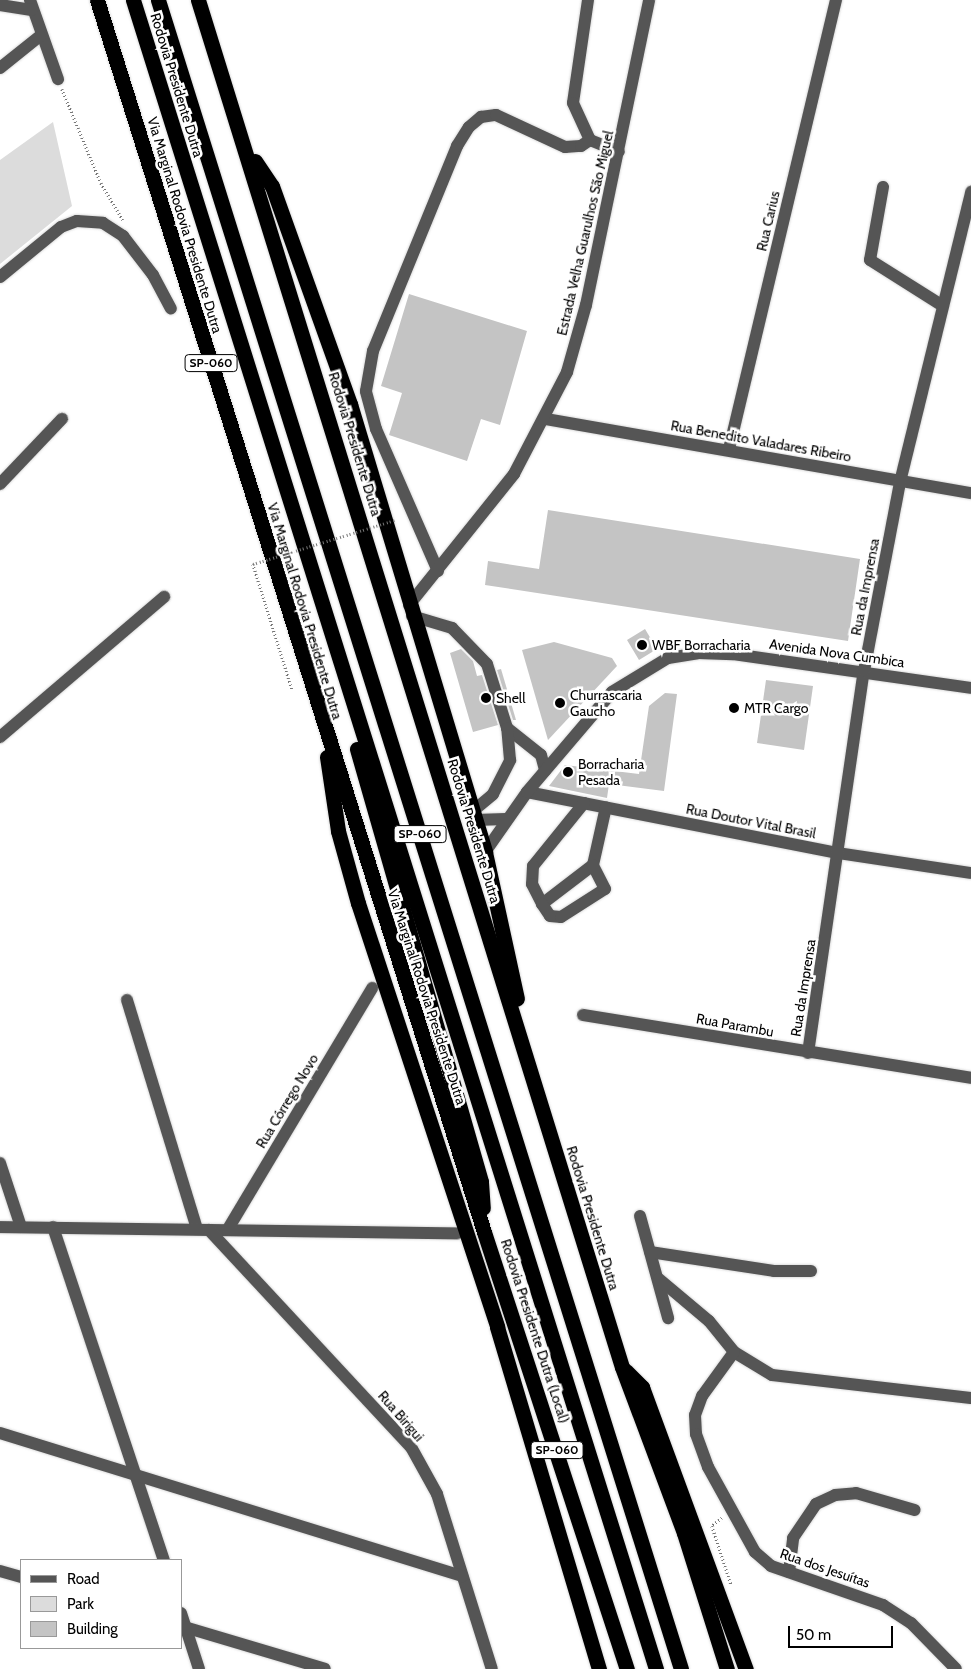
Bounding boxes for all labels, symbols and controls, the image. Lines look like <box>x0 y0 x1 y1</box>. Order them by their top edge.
street label: Rodovia Presidente Dutra <box>147 11 207 159</box>
street label: Via Marginal Rodovia Presidente Dutra <box>144 115 226 335</box>
street label: Estrada Velha Guarulhos São Miguel <box>553 129 617 337</box>
street label: Rua Carius <box>753 189 783 253</box>
road number: SP-060 <box>184 353 238 372</box>
street label: Rodovia Presidente Dutra <box>325 370 385 518</box>
street label: Rua Benedito Valadares Ribeiro <box>669 417 853 465</box>
street label: Via Marginal Rodovia Presidente Dutra <box>264 501 346 721</box>
street label: Rua da Imprensa <box>847 537 883 637</box>
street label: Avenida Nova Cumbica <box>768 635 906 671</box>
place label: WBF Borracharia <box>652 637 750 653</box>
marker: WBF Borracharia <box>636 639 648 651</box>
place label: Churrascaria Gaucho <box>570 687 642 720</box>
place label: Shell <box>496 690 525 706</box>
marker: Shell <box>480 692 492 704</box>
marker: Churrascaria Gaucho <box>554 697 566 709</box>
place label: MTR Cargo <box>744 700 808 716</box>
marker: MTR Cargo <box>728 702 740 714</box>
place label: Borracharia Pesada <box>578 756 644 789</box>
street label: Rodovia Presidente Dutra <box>444 757 504 905</box>
marker: Borracharia Pesada <box>562 766 574 778</box>
street label: Rua Doutor Vital Brasil <box>685 800 817 842</box>
road number: SP-060 <box>392 824 448 844</box>
street label: Via Marginal Rodovia Presidente Dutra <box>384 887 470 1107</box>
street label: Rua da Imprensa <box>787 938 819 1038</box>
street label: Rua Parambu <box>695 1010 775 1040</box>
street label: Rua Córrego Novo <box>252 1051 322 1151</box>
street label: Rodovia Presidente Dutra <box>563 1144 623 1292</box>
street label: Rodovia Presidente Dutra (Local) <box>497 1237 573 1425</box>
street label: Rua Birigui <box>375 1387 427 1445</box>
road number: SP-060 <box>530 1440 584 1460</box>
street label: Rua dos Jesuítas <box>778 1545 872 1591</box>
legend <box>20 1559 182 1649</box>
text: Road <box>67 1570 100 1588</box>
text: Park <box>67 1595 94 1613</box>
scale bar <box>791 1616 896 1648</box>
text: Building <box>67 1620 118 1638</box>
text: 50 m <box>796 1626 831 1644</box>

